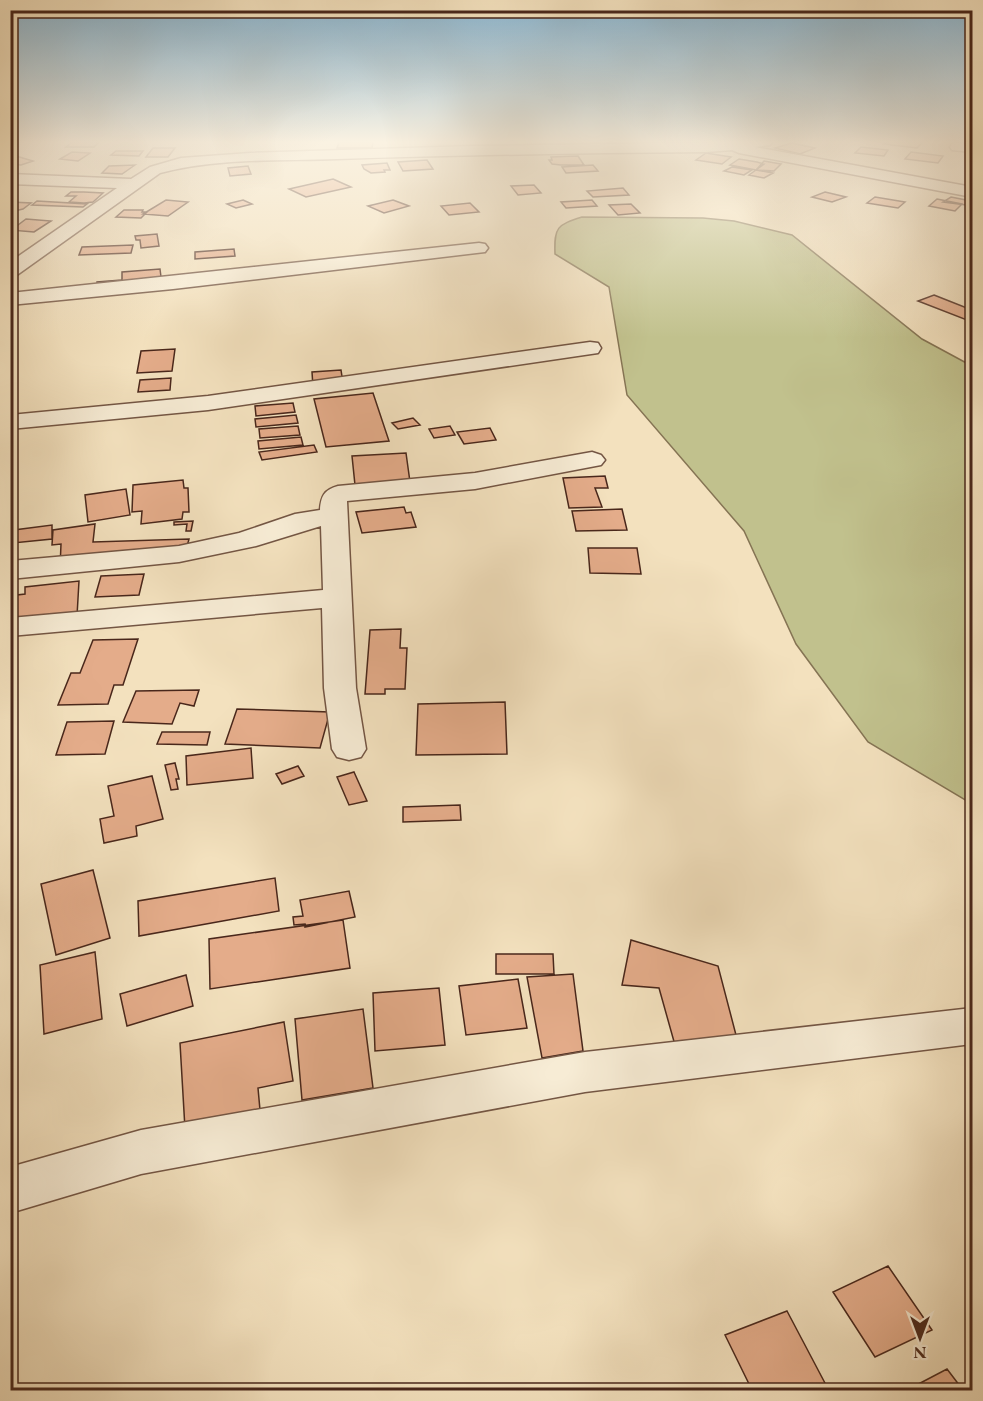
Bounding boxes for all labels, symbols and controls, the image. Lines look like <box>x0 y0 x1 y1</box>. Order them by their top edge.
north arrow <box>890 1308 950 1368</box>
text: N <box>913 1342 926 1363</box>

